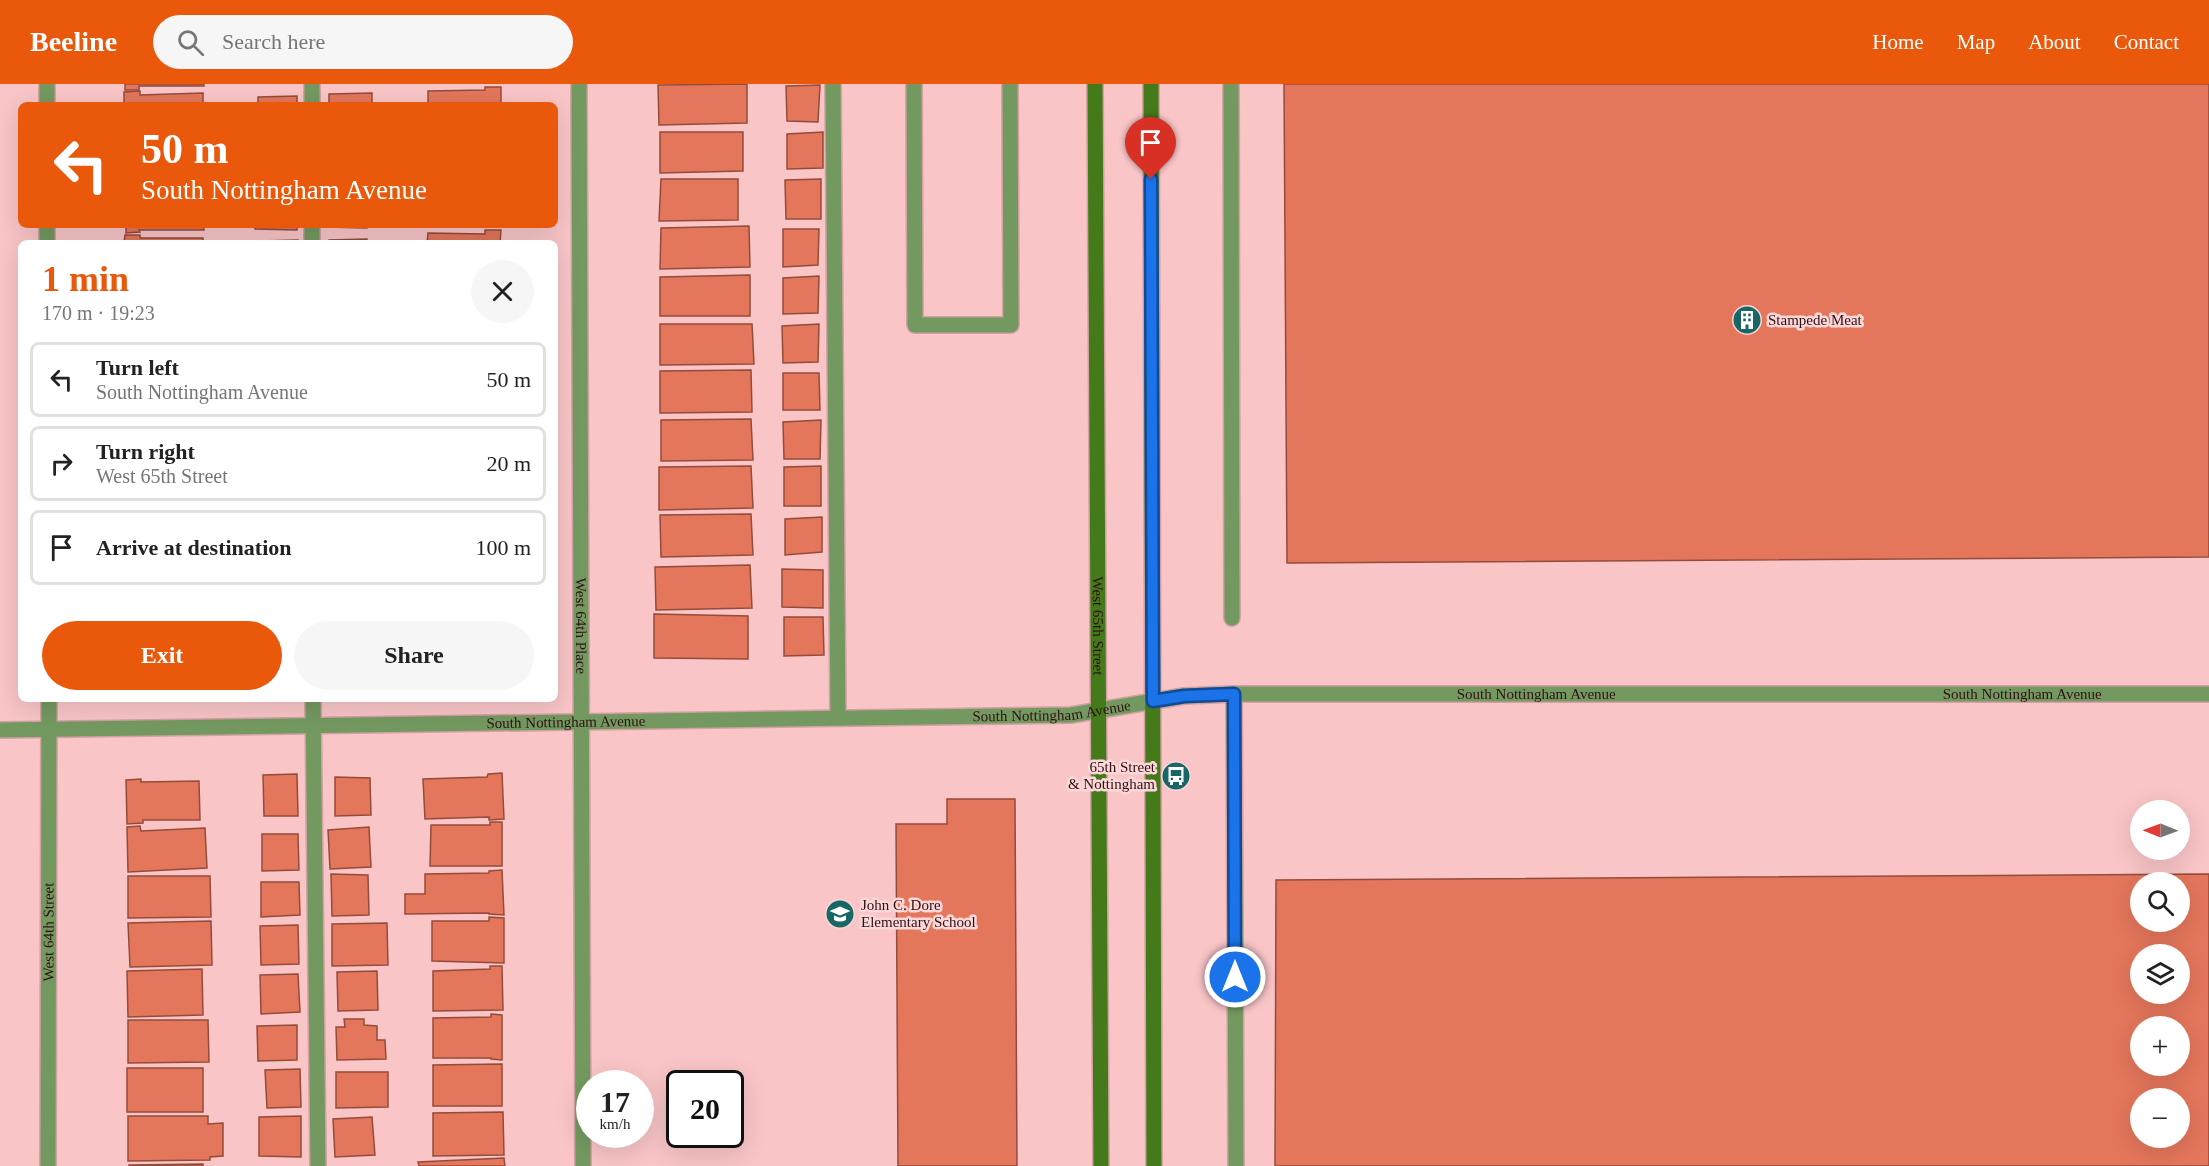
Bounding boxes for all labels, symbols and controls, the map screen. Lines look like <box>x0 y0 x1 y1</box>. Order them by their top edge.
search box <box>153 15 573 69</box>
text: Beeline <box>30 26 117 57</box>
icon: search <box>174 26 207 59</box>
text: Search here <box>222 29 325 54</box>
text: Home <box>1872 30 1924 54</box>
text: Map <box>1957 30 1995 54</box>
text: About <box>2028 30 2081 54</box>
text: Contact <box>2114 30 2179 54</box>
pin <box>1125 117 1176 179</box>
icon: left <box>42 126 120 204</box>
text: 50 m <box>141 126 229 172</box>
icon: arrive <box>1134 126 1167 159</box>
text: South Nottingham Avenue <box>141 175 427 205</box>
text: 1 min <box>42 259 129 299</box>
button: close <box>471 260 534 323</box>
text: 170 m · 19:23 <box>42 302 155 324</box>
building icon: Stampede Meat <box>1731 304 1763 336</box>
place label: Stampede Meat <box>1768 312 1863 328</box>
text: Turn left <box>96 355 179 380</box>
icon: left <box>45 363 78 396</box>
text: 50 m <box>486 367 531 392</box>
text: South Nottingham Avenue <box>96 381 308 403</box>
text: Turn right <box>96 439 195 464</box>
icon: right <box>45 447 78 480</box>
text: 20 m <box>486 451 531 476</box>
text: West 65th Street <box>96 465 228 487</box>
icon: arrive <box>45 531 78 564</box>
text: Arrive at destination <box>96 535 292 560</box>
text: 100 m <box>475 535 531 560</box>
street label: West 65th Street <box>1090 577 1106 676</box>
street label: West 64th Place <box>573 578 589 675</box>
button: Exit <box>42 621 282 690</box>
button: Share <box>294 621 534 690</box>
street label: South Nottingham Avenue <box>1457 686 1616 702</box>
street label: South Nottingham Avenue <box>1943 686 2102 702</box>
street label: South Nottingham Avenue <box>972 697 1132 724</box>
street label: South Nottingham Avenue <box>486 713 646 731</box>
place label: 65th Street & Nottingham <box>1068 759 1156 792</box>
bus stop icon: 65th Street & Nottingham <box>1160 760 1192 792</box>
north arrow <box>2130 800 2190 860</box>
map controls <box>2130 800 2190 1148</box>
button: search <box>2130 872 2190 932</box>
street label: West 64th Street <box>40 882 57 981</box>
place label: John C. Dore Elementary School <box>861 897 976 930</box>
school or university icon: John C. Dore Elementary School <box>824 898 856 930</box>
button: layers <box>2130 944 2190 1004</box>
position arrow <box>1203 945 1267 1009</box>
button: + <box>2130 1016 2190 1076</box>
speed limit sign: 20 <box>666 1070 744 1148</box>
text: 17 <box>600 1085 630 1118</box>
button: − <box>2130 1088 2190 1148</box>
text: km/h <box>600 1116 630 1132</box>

